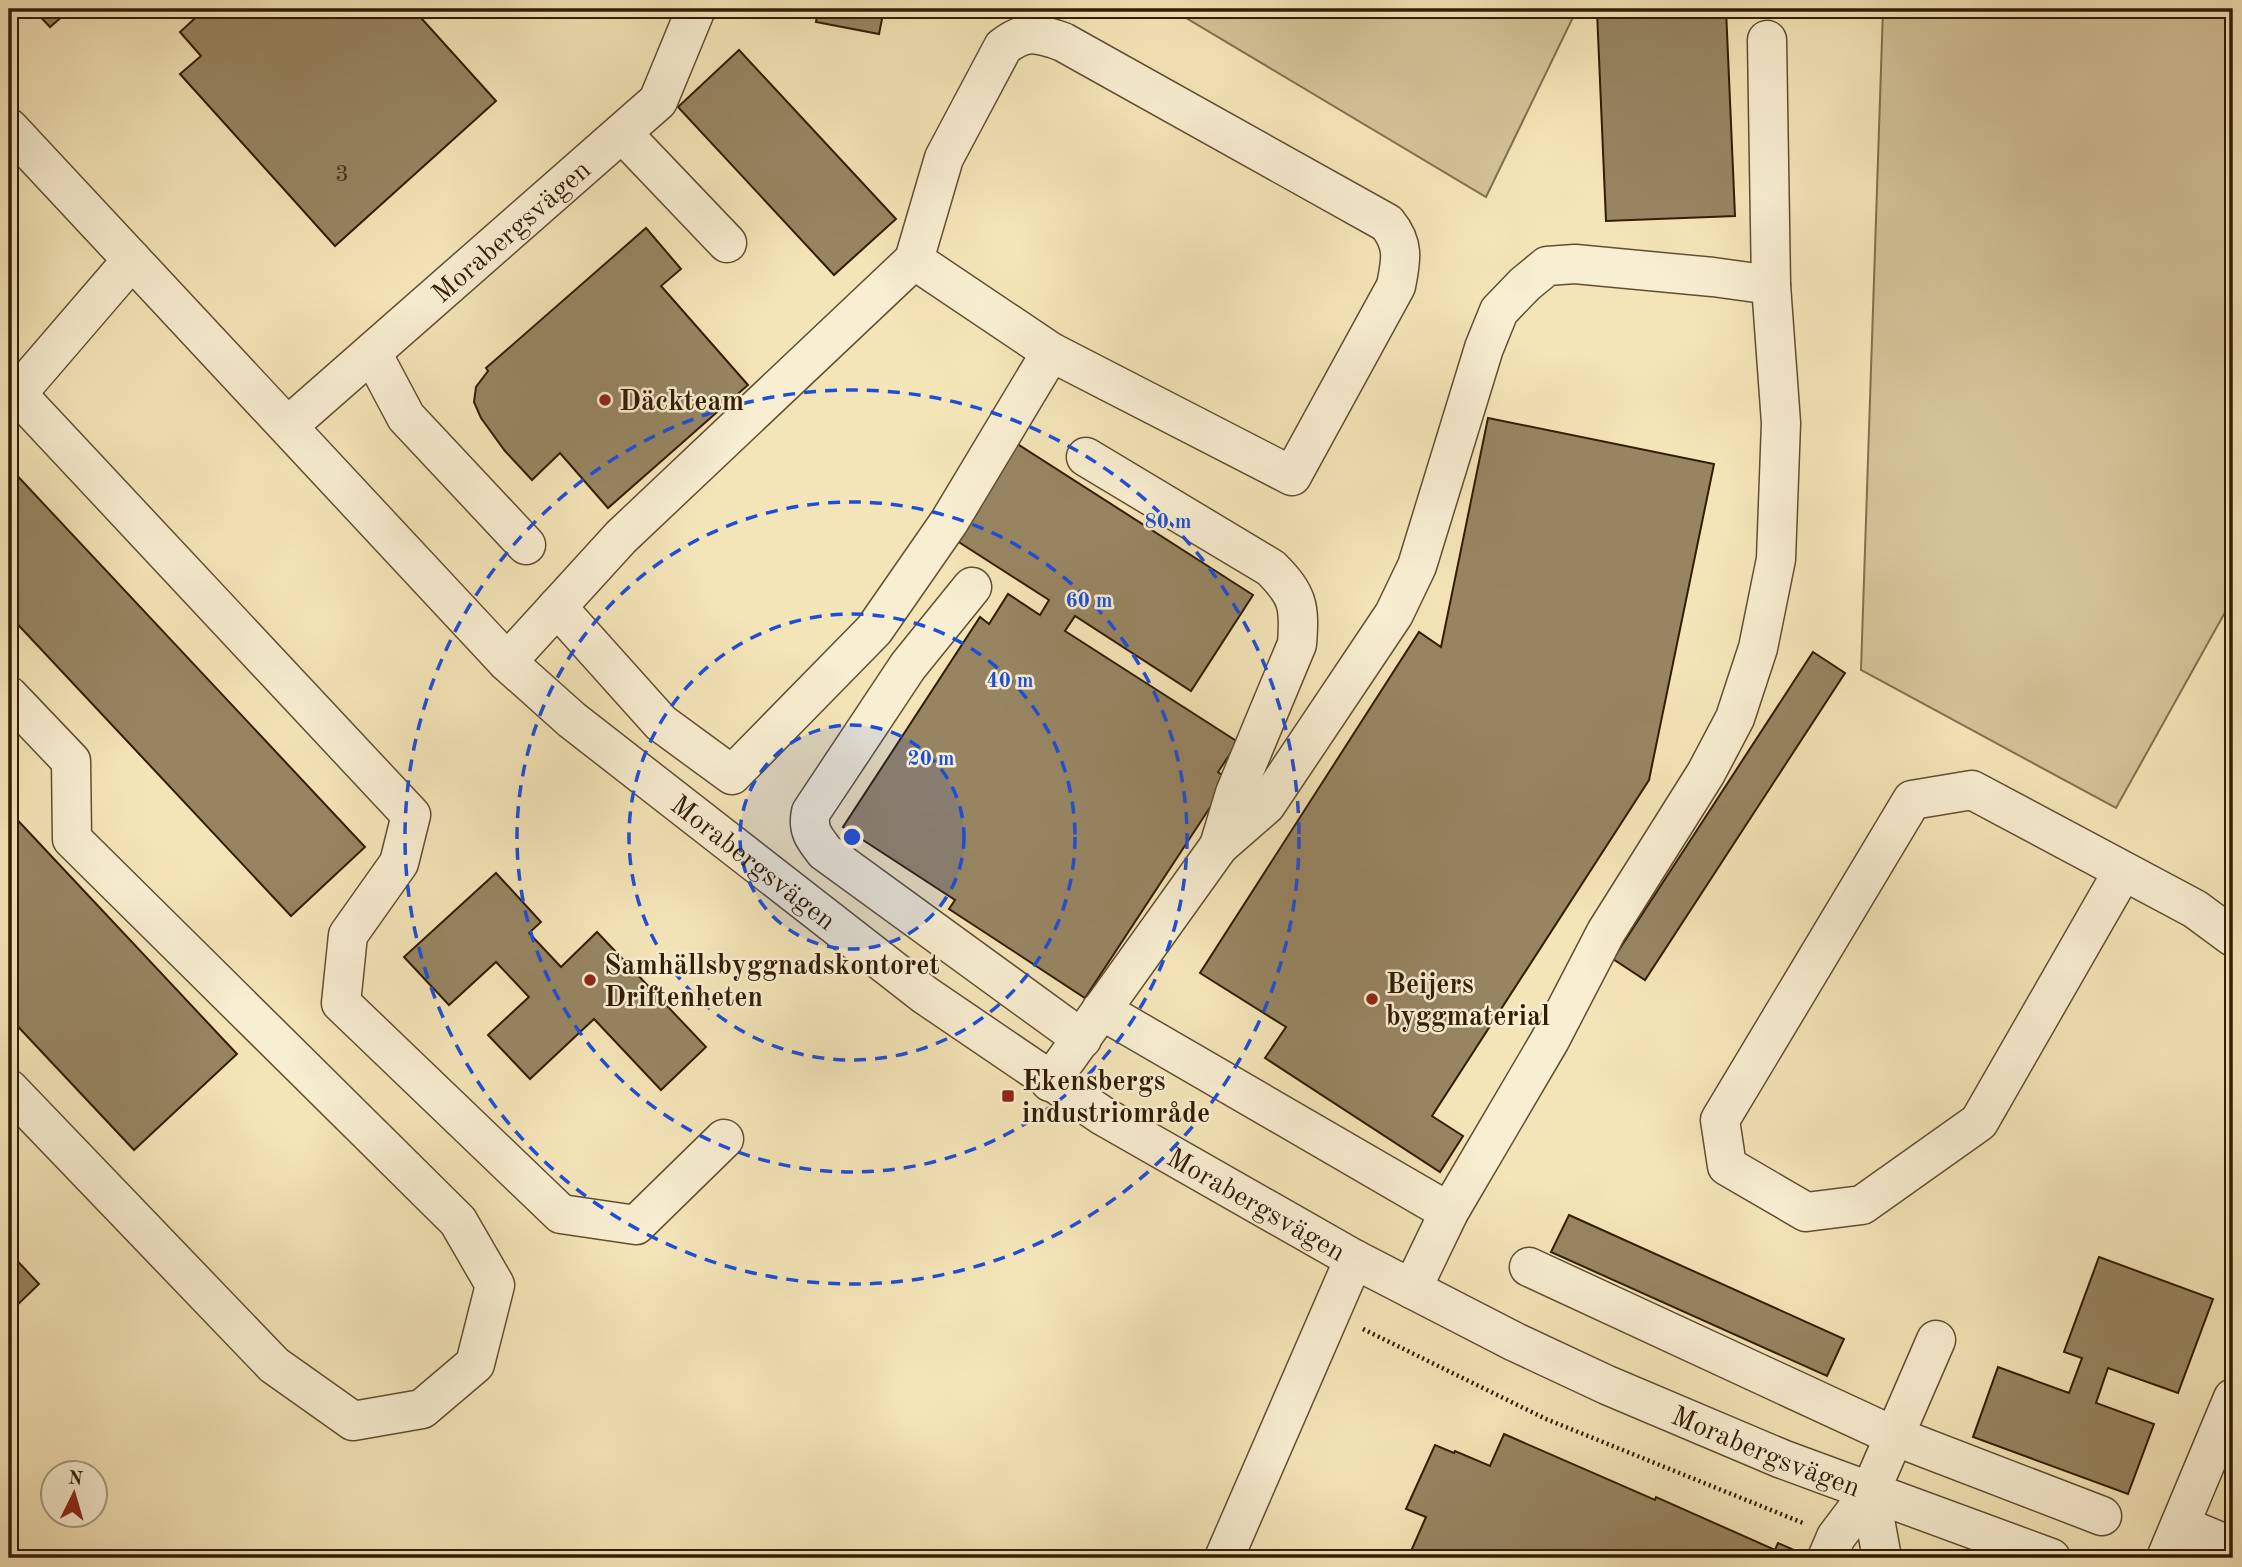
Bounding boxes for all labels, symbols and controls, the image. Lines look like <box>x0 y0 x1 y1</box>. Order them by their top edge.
street label: Morabergsvägen <box>428 156 597 310</box>
house number: 3 <box>335 163 349 187</box>
place label: Däckteam <box>619 389 744 417</box>
marker: Däckteam <box>597 392 613 408</box>
text: 80 m <box>1144 512 1192 533</box>
text: 60 m <box>1065 591 1113 612</box>
text: 40 m <box>986 671 1034 692</box>
text: 20 m <box>907 749 955 770</box>
street label: Morabergsvägen <box>664 791 840 937</box>
centre of rings <box>840 825 864 849</box>
place label: Samhällsbyggnadskontoret Driftenheten <box>604 953 940 1013</box>
marker: Samhällsbyggnadskontoret Driftenheten <box>582 972 598 988</box>
place label: Beijers byggmaterial <box>1386 972 1550 1032</box>
marker: Beijers byggmaterial <box>1364 991 1380 1007</box>
place label: Ekensbergs industriområde <box>1022 1069 1210 1129</box>
marker: Ekensbergs industriområde <box>1000 1088 1016 1104</box>
street label: Morabergsvägen <box>1161 1144 1349 1268</box>
street label: Morabergsvägen <box>1667 1403 1863 1504</box>
north arrow <box>38 1458 108 1528</box>
text: N <box>67 1469 84 1490</box>

